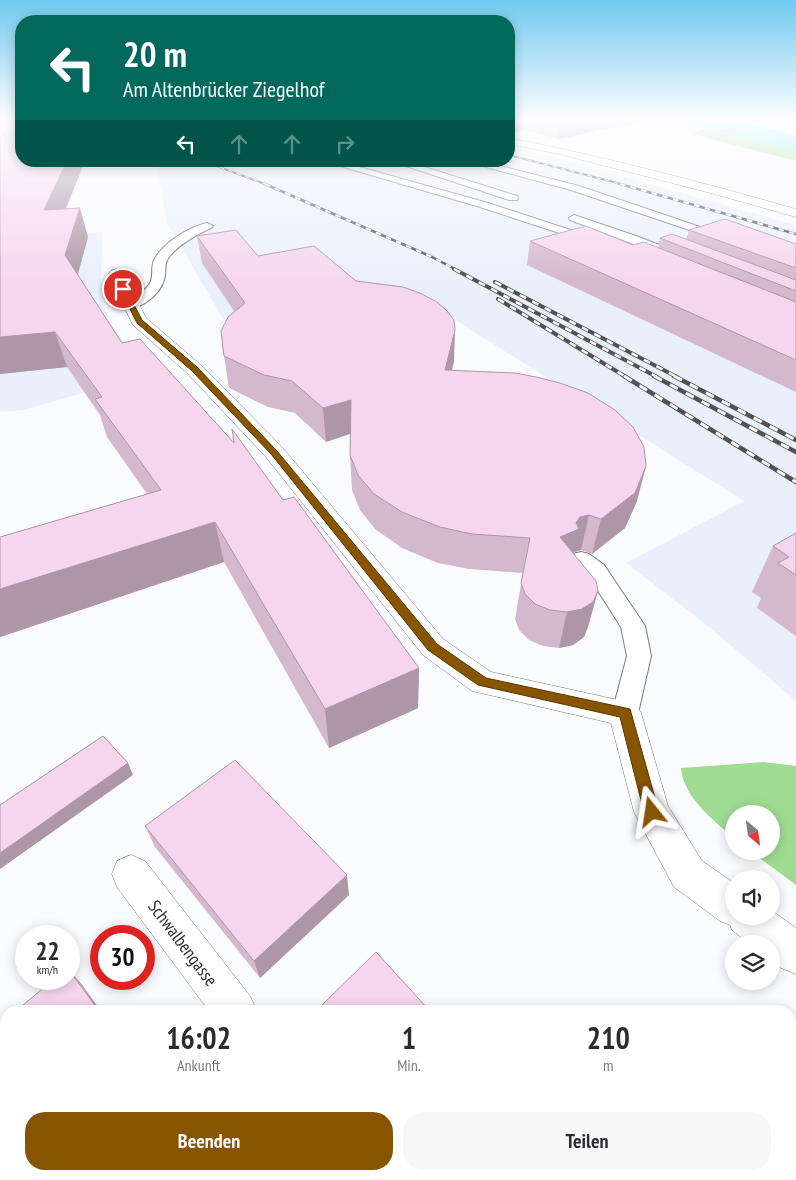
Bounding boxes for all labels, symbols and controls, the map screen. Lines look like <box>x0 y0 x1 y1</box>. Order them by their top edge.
text: 20 m <box>123 31 187 77</box>
icon: left <box>40 35 105 100</box>
text: Am Altenbrücker Ziegelhof <box>123 75 324 103</box>
icon: left <box>172 130 200 158</box>
icon: ahead <box>225 130 253 158</box>
icon: ahead <box>278 130 306 158</box>
icon: right <box>331 130 359 158</box>
pin <box>102 268 144 310</box>
icon: arrive <box>109 275 137 303</box>
position arrow <box>625 785 677 837</box>
north arrow <box>725 805 780 860</box>
map controls <box>725 805 780 990</box>
button: sound <box>725 870 780 925</box>
street label: Schwalbengasse <box>143 895 223 991</box>
speed limit sign: 30 <box>90 925 155 990</box>
text: 22 <box>36 935 59 967</box>
button: layers <box>725 935 780 990</box>
text: km/h <box>37 962 58 977</box>
text: 16:02 <box>166 1018 231 1057</box>
text: 1 <box>402 1018 416 1057</box>
text: 210 <box>587 1018 630 1057</box>
text: Ankunft <box>177 1055 220 1075</box>
text: Min. <box>397 1055 421 1075</box>
text: m <box>603 1055 614 1075</box>
button: Beenden <box>25 1112 393 1170</box>
button: Teilen <box>403 1112 771 1170</box>

